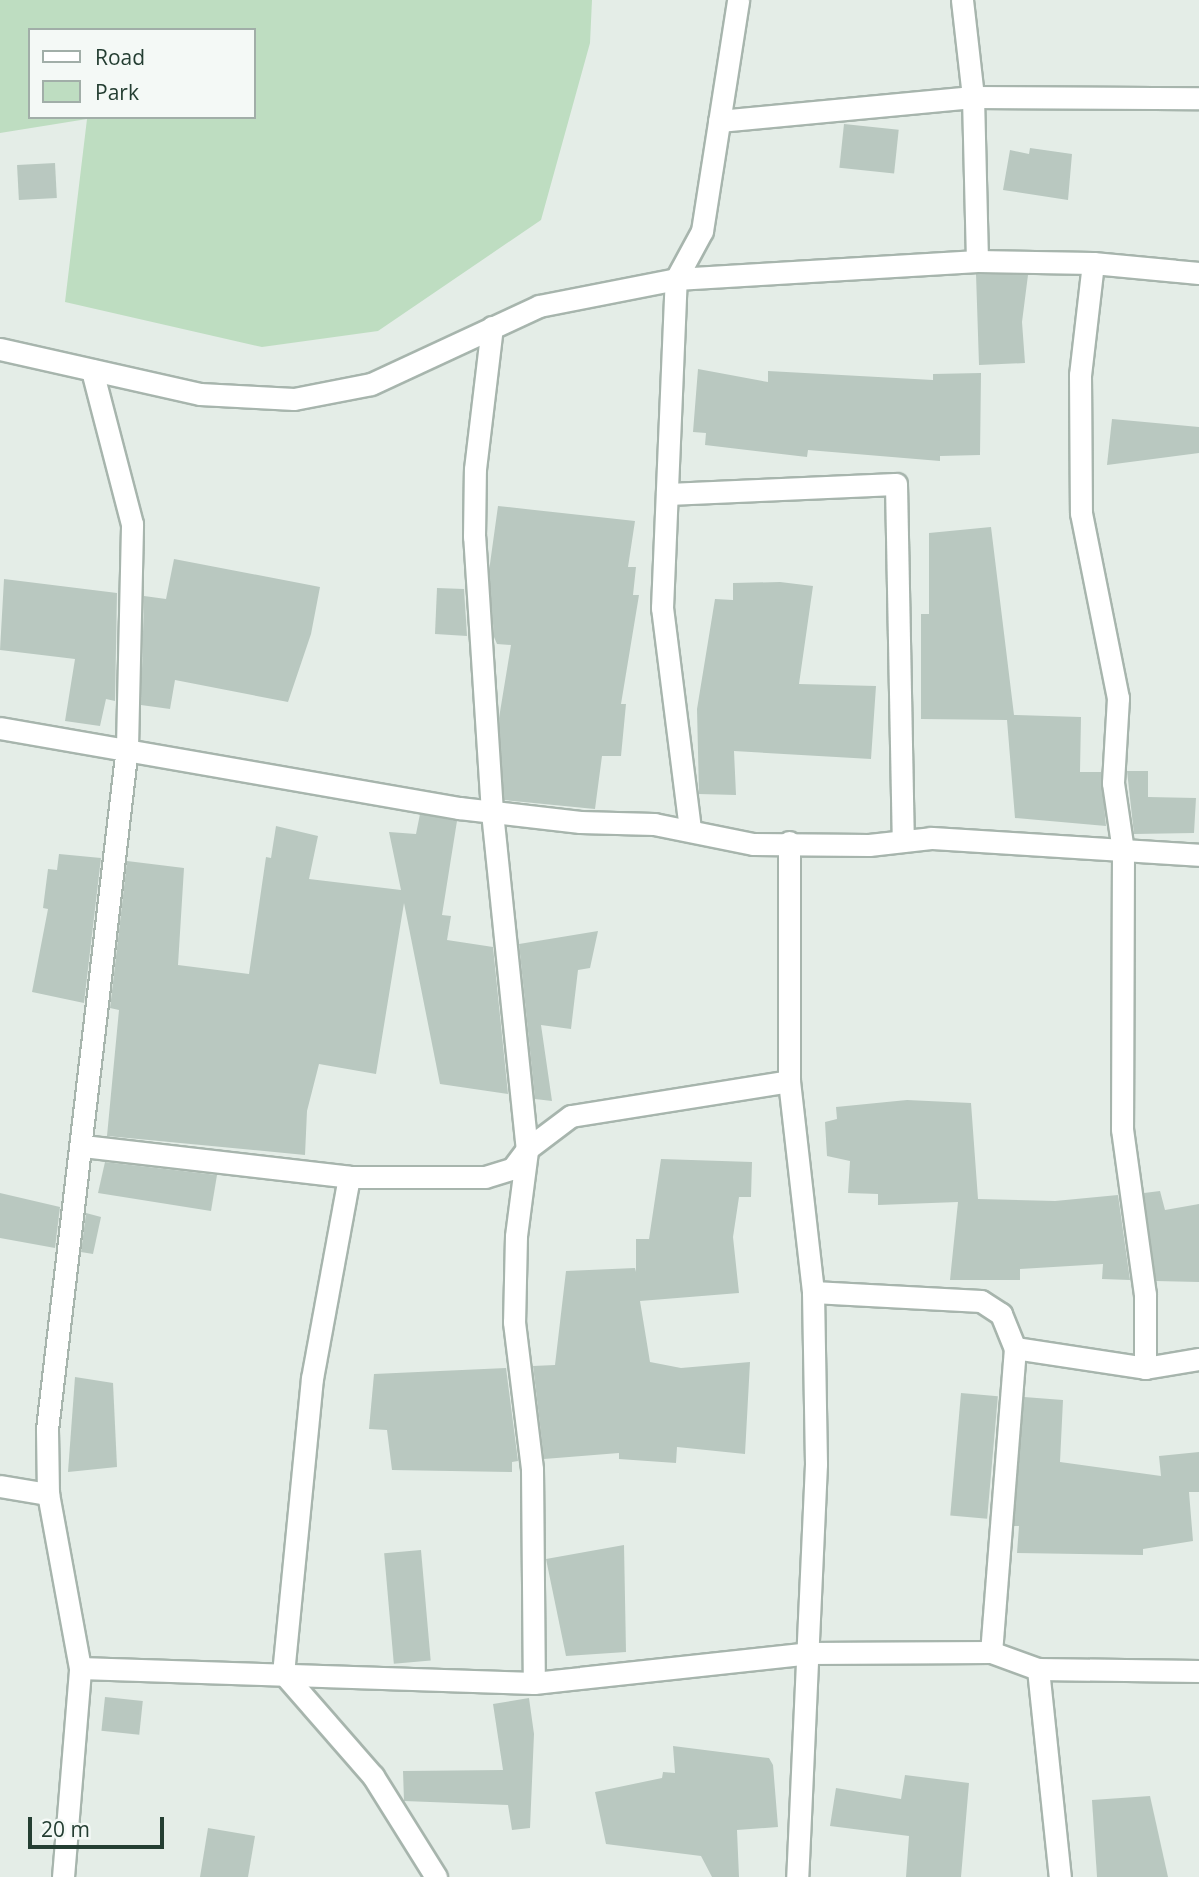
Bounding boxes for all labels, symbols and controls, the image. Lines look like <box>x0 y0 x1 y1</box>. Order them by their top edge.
legend <box>28 28 256 119</box>
text: Road <box>95 43 145 71</box>
text: Park <box>95 78 139 106</box>
scale bar <box>32 1804 168 1848</box>
text: 20 m <box>41 1815 90 1843</box>

